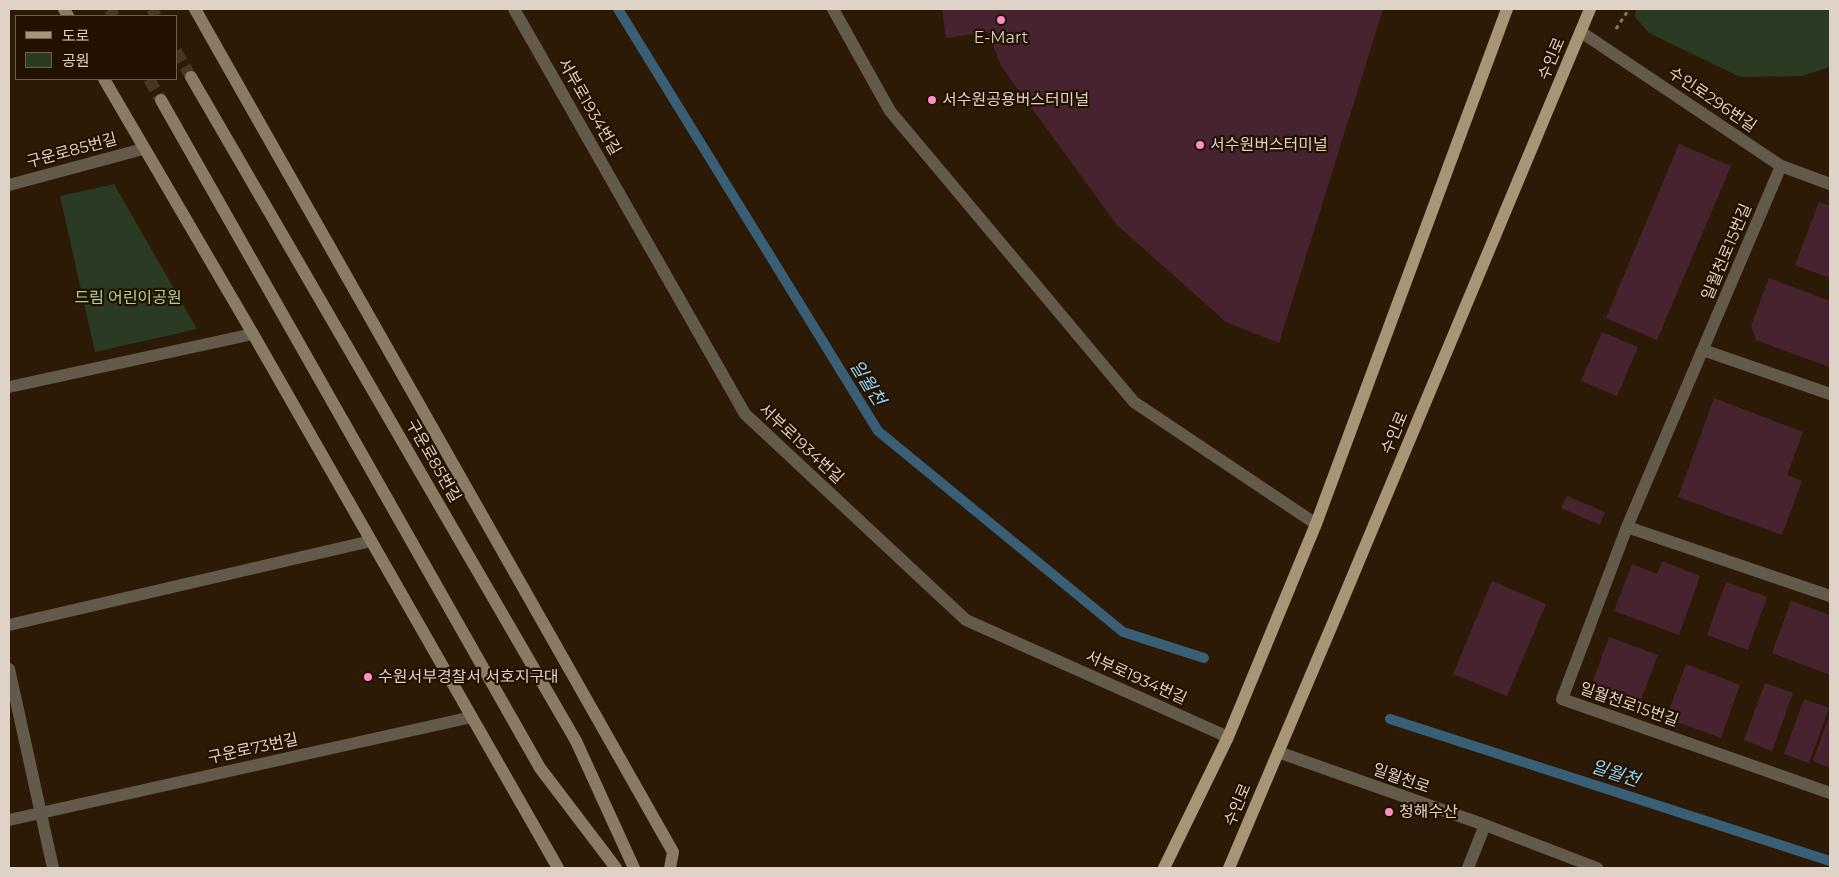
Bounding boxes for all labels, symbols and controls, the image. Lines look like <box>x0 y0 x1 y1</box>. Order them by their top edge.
marker: E-Mart <box>995 14 1007 26</box>
legend <box>15 15 178 80</box>
text: 도로 <box>62 26 90 45</box>
place label: E-Mart <box>974 28 1028 48</box>
street label: 수인로 <box>1535 35 1569 83</box>
text: 공원 <box>62 51 90 70</box>
street label: 서부로1934번길 <box>554 55 624 159</box>
street label: 수인로296번길 <box>1664 63 1760 137</box>
place label: 서수원공용버스터미널 <box>942 90 1089 110</box>
marker: 서수원공용버스터미널 <box>926 94 938 106</box>
street label: 구운로85번길 <box>25 130 119 172</box>
place label: 서수원버스터미널 <box>1210 135 1328 155</box>
marker: 서수원버스터미널 <box>1194 139 1206 151</box>
street label: 일월천로15번길 <box>1698 201 1756 303</box>
park label: 드림 어린이공원 <box>74 288 182 308</box>
water label: 일월천 <box>845 356 889 410</box>
street label: 서부로1934번길 <box>755 400 847 488</box>
street label: 수인로 <box>1378 409 1412 457</box>
street label: 구운로85번길 <box>401 416 465 506</box>
street label: 서부로1934번길 <box>1083 647 1189 709</box>
place label: 수원서부경찰서 서호지구대 <box>378 667 559 687</box>
marker: 수원서부경찰서 서호지구대 <box>362 671 374 683</box>
street label: 일월천로15번길 <box>1577 679 1681 731</box>
street label: 구운로73번길 <box>206 730 300 768</box>
water label: 일월천 <box>1588 756 1642 792</box>
street label: 일월천로 <box>1370 760 1432 798</box>
street label: 수인로 <box>1221 781 1255 829</box>
place label: 청해수산 <box>1399 802 1458 822</box>
marker: 청해수산 <box>1383 806 1395 818</box>

